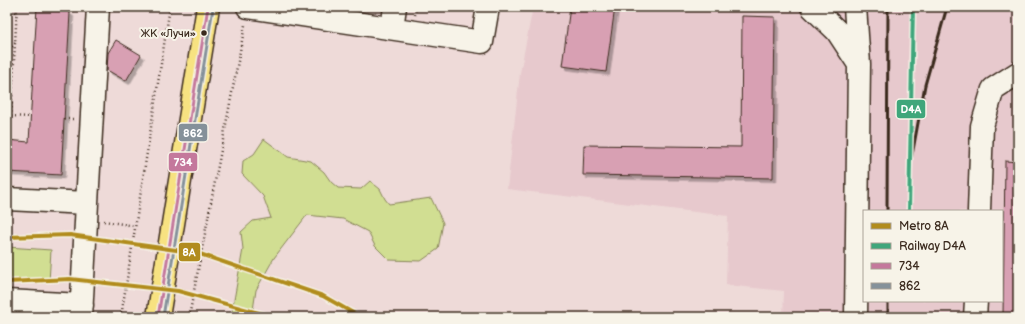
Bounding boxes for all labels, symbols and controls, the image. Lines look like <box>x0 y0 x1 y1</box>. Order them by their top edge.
place label: ЖК «Лучи» <box>140 27 196 40</box>
marker: ЖК «Лучи» <box>199 28 209 38</box>
line badge: D4А <box>896 99 926 119</box>
text: D4А <box>900 103 922 116</box>
line badge: 862 <box>178 123 208 142</box>
text: 862 <box>183 127 203 140</box>
line badge: 734 <box>168 152 198 172</box>
text: 734 <box>174 156 193 169</box>
legend <box>863 210 1003 302</box>
text: Metro 8А <box>899 219 949 234</box>
text: Railway D4А <box>899 239 967 254</box>
line badge: 8А <box>178 242 201 262</box>
text: 8А <box>182 246 196 259</box>
text: 734 <box>899 259 920 274</box>
text: 862 <box>899 279 920 294</box>

